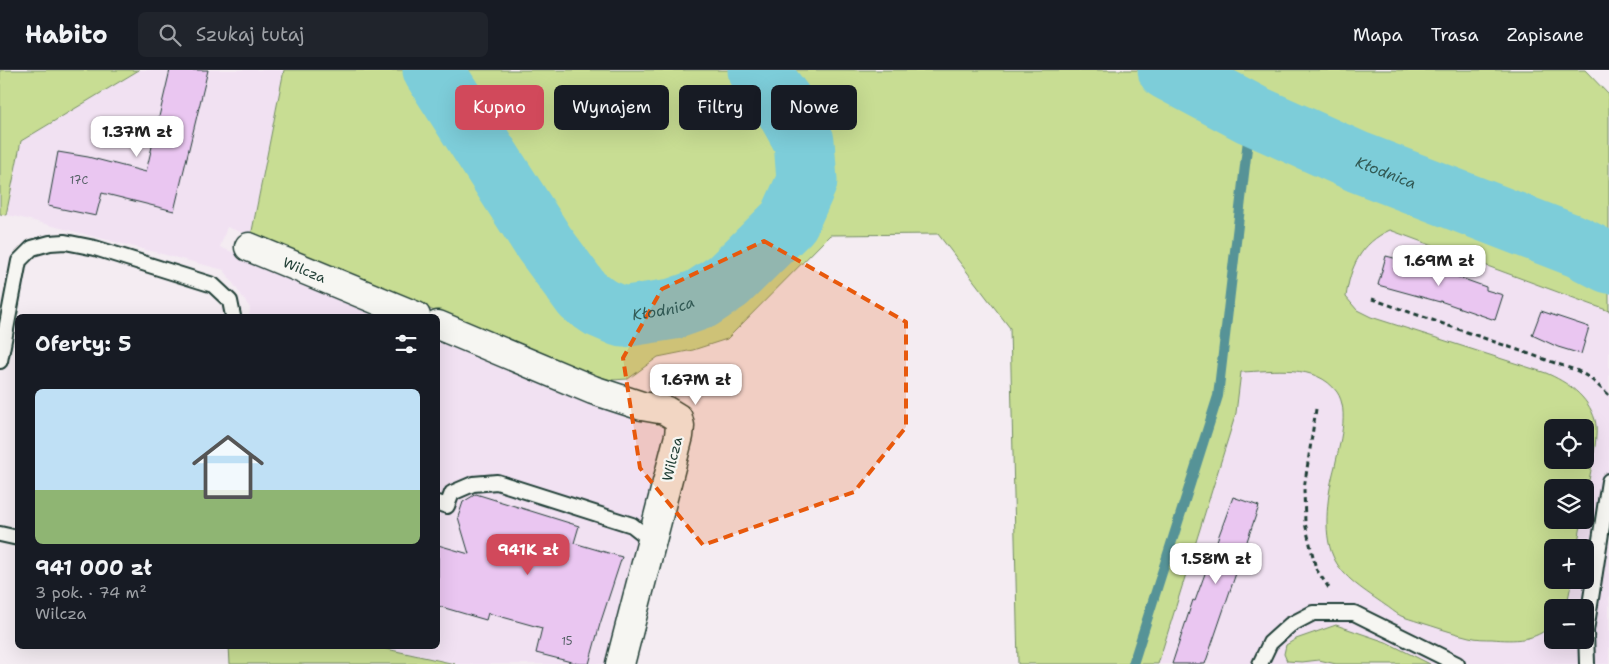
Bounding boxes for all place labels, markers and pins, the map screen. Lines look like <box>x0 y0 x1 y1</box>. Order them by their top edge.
pin: 1.37M zł <box>85 116 189 158</box>
pin: 1.69M zł <box>1387 244 1491 287</box>
pin: 1.67M zł <box>644 364 748 406</box>
pin: 941K zł <box>482 534 574 576</box>
pin: 1.58M zł <box>1164 542 1268 585</box>

